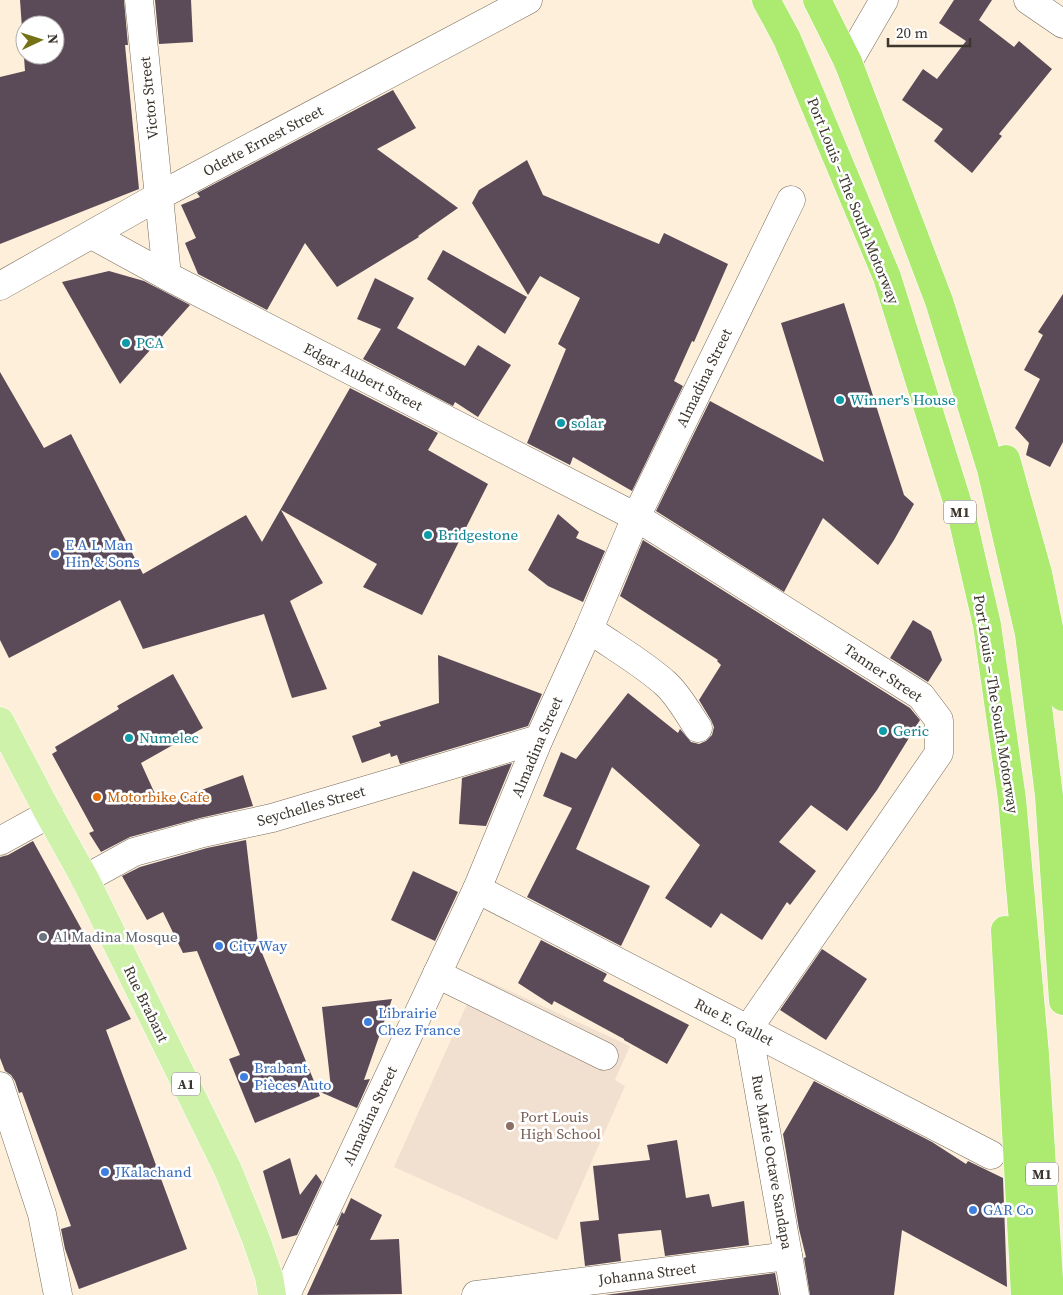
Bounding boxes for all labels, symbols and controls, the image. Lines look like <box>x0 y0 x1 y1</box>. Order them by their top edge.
north arrow <box>15 15 65 65</box>
scale bar <box>888 15 970 47</box>
text: 20 m <box>896 22 928 43</box>
text: N <box>43 33 63 45</box>
street label: Victor Street <box>134 55 163 141</box>
street label: Port Louis – The South Motorway <box>802 94 905 308</box>
street label: Odette Ernest Street <box>199 100 327 181</box>
street label: Almadina Street <box>671 325 737 431</box>
place label: PCA <box>136 332 164 353</box>
marker: PCA <box>120 337 132 349</box>
street label: Edgar Aubert Street <box>300 338 426 416</box>
place label: Winner's House <box>850 389 956 410</box>
marker: Winner's House <box>834 394 846 406</box>
place label: solar <box>571 412 604 433</box>
marker: solar <box>555 417 567 429</box>
road number: M1 <box>944 501 976 524</box>
place label: Bridgestone <box>438 524 519 545</box>
marker: Bridgestone <box>422 529 434 541</box>
place label: E A L Man Hin & Sons <box>65 534 140 572</box>
marker: E A L Man Hin & Sons <box>49 548 61 560</box>
street label: Port Louis – The South Motorway <box>969 593 1024 815</box>
street label: Tanner Street <box>840 639 927 707</box>
street label: Almadina Street <box>506 693 567 800</box>
place label: Geric <box>893 720 929 741</box>
marker: Geric <box>877 725 889 737</box>
place label: Numelec <box>139 727 199 748</box>
marker: Numelec <box>123 732 135 744</box>
street label: Seychelles Street <box>254 780 368 831</box>
place label: Motorbike Cafe <box>107 786 210 807</box>
marker: Motorbike Cafe <box>91 791 103 803</box>
place label: Al Madina Mosque <box>53 926 178 947</box>
marker: Al Madina Mosque <box>37 931 49 943</box>
place label: City Way <box>229 935 287 956</box>
marker: City Way <box>213 940 225 952</box>
street label: Rue Brabant <box>119 962 174 1046</box>
street label: Rue E. Gallet <box>691 993 777 1050</box>
place label: Librairie Chez France <box>378 1002 461 1040</box>
marker: Librairie Chez France <box>362 1016 374 1028</box>
place label: Brabant Pièces Auto <box>254 1057 332 1095</box>
street label: Almadina Street <box>337 1063 402 1169</box>
marker: Brabant Pièces Auto <box>238 1071 250 1083</box>
road number: A1 <box>172 1072 200 1096</box>
street label: Rue Marie Octave Sandapa <box>747 1073 798 1251</box>
place label: Port Louis High School <box>520 1106 602 1144</box>
marker: Port Louis High School <box>504 1120 516 1132</box>
place label: JKalachand <box>114 1161 192 1182</box>
road number: M1 <box>1026 1162 1058 1186</box>
marker: JKalachand <box>99 1166 111 1178</box>
place label: GAR Co <box>983 1199 1034 1220</box>
marker: GAR Co <box>967 1204 979 1216</box>
street label: Johanna Street <box>596 1257 697 1290</box>

